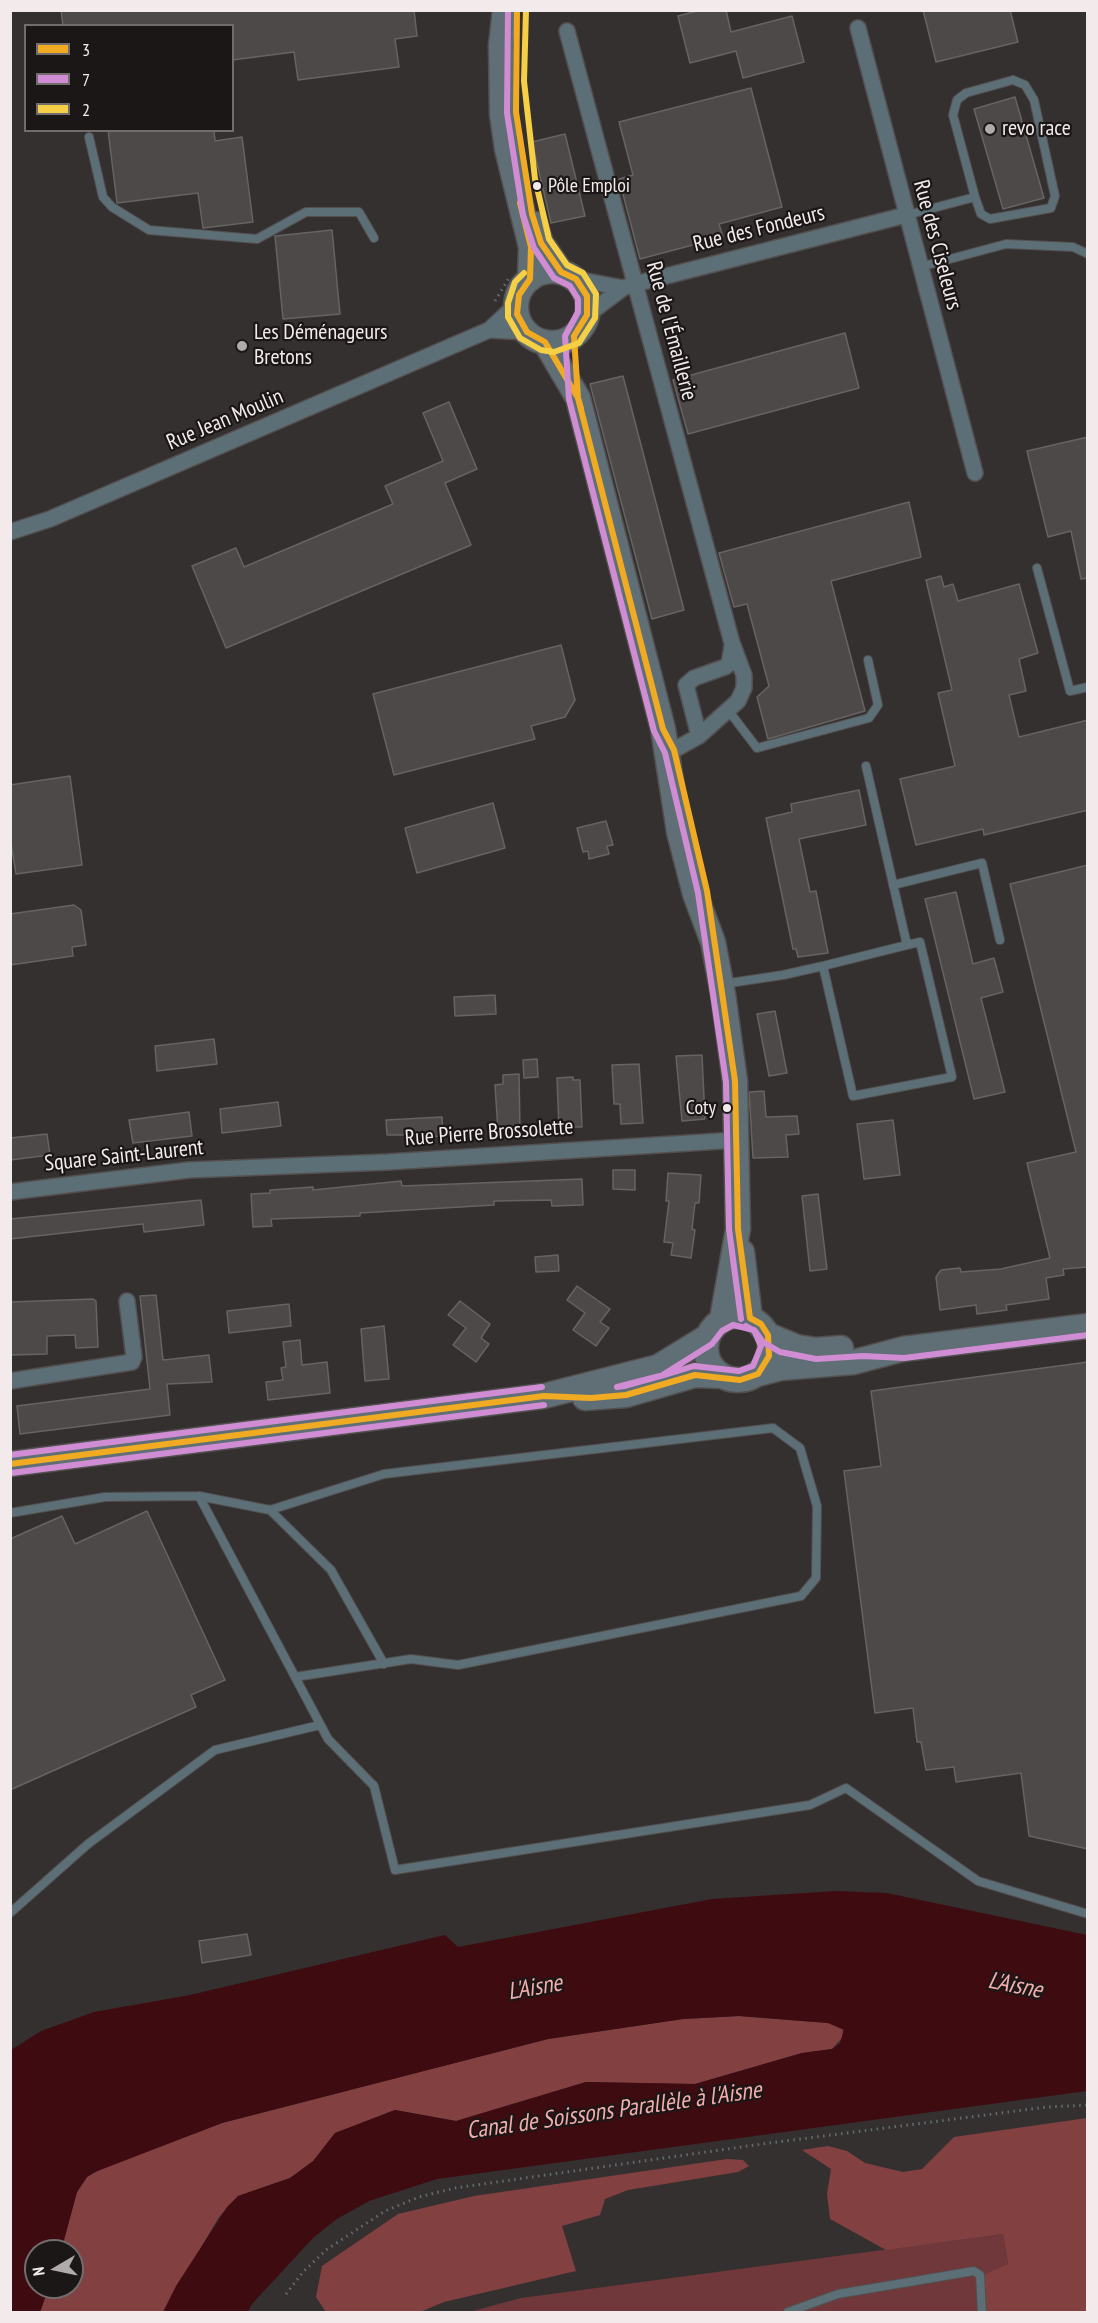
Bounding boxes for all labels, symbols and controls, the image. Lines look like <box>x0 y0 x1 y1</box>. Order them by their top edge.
legend <box>24 24 234 132</box>
text: 3 <box>82 38 90 61</box>
text: 7 <box>82 68 90 91</box>
text: 2 <box>82 98 90 121</box>
place label: revo race <box>1002 116 1071 142</box>
marker: revo race <box>983 122 997 136</box>
place label: Pôle Emploi <box>548 174 630 198</box>
street label: Rue des Ciseleurs <box>907 177 967 313</box>
marker: Pôle Emploi <box>531 180 543 192</box>
street label: Rue des Fondeurs <box>691 200 827 258</box>
street label: Rue de l'Émaillerie <box>640 259 702 403</box>
place label: Les Déménageurs Bretons <box>254 320 387 372</box>
marker: Les Déménageurs Bretons <box>235 339 249 353</box>
street label: Rue Jean Moulin <box>163 384 287 456</box>
place label: Coty <box>686 1096 716 1120</box>
marker: Coty <box>721 1102 733 1114</box>
street label: Rue Pierre Brossolette <box>404 1114 574 1152</box>
street label: Square Saint-Laurent <box>43 1135 205 1177</box>
water label: L'Aisne <box>985 1967 1045 2005</box>
water label: L'Aisne <box>506 1969 564 2007</box>
water label: Canal de Soissons Parallèle à l'Aisne <box>465 2076 763 2146</box>
north arrow <box>24 2239 84 2299</box>
text: N <box>28 2266 49 2277</box>

